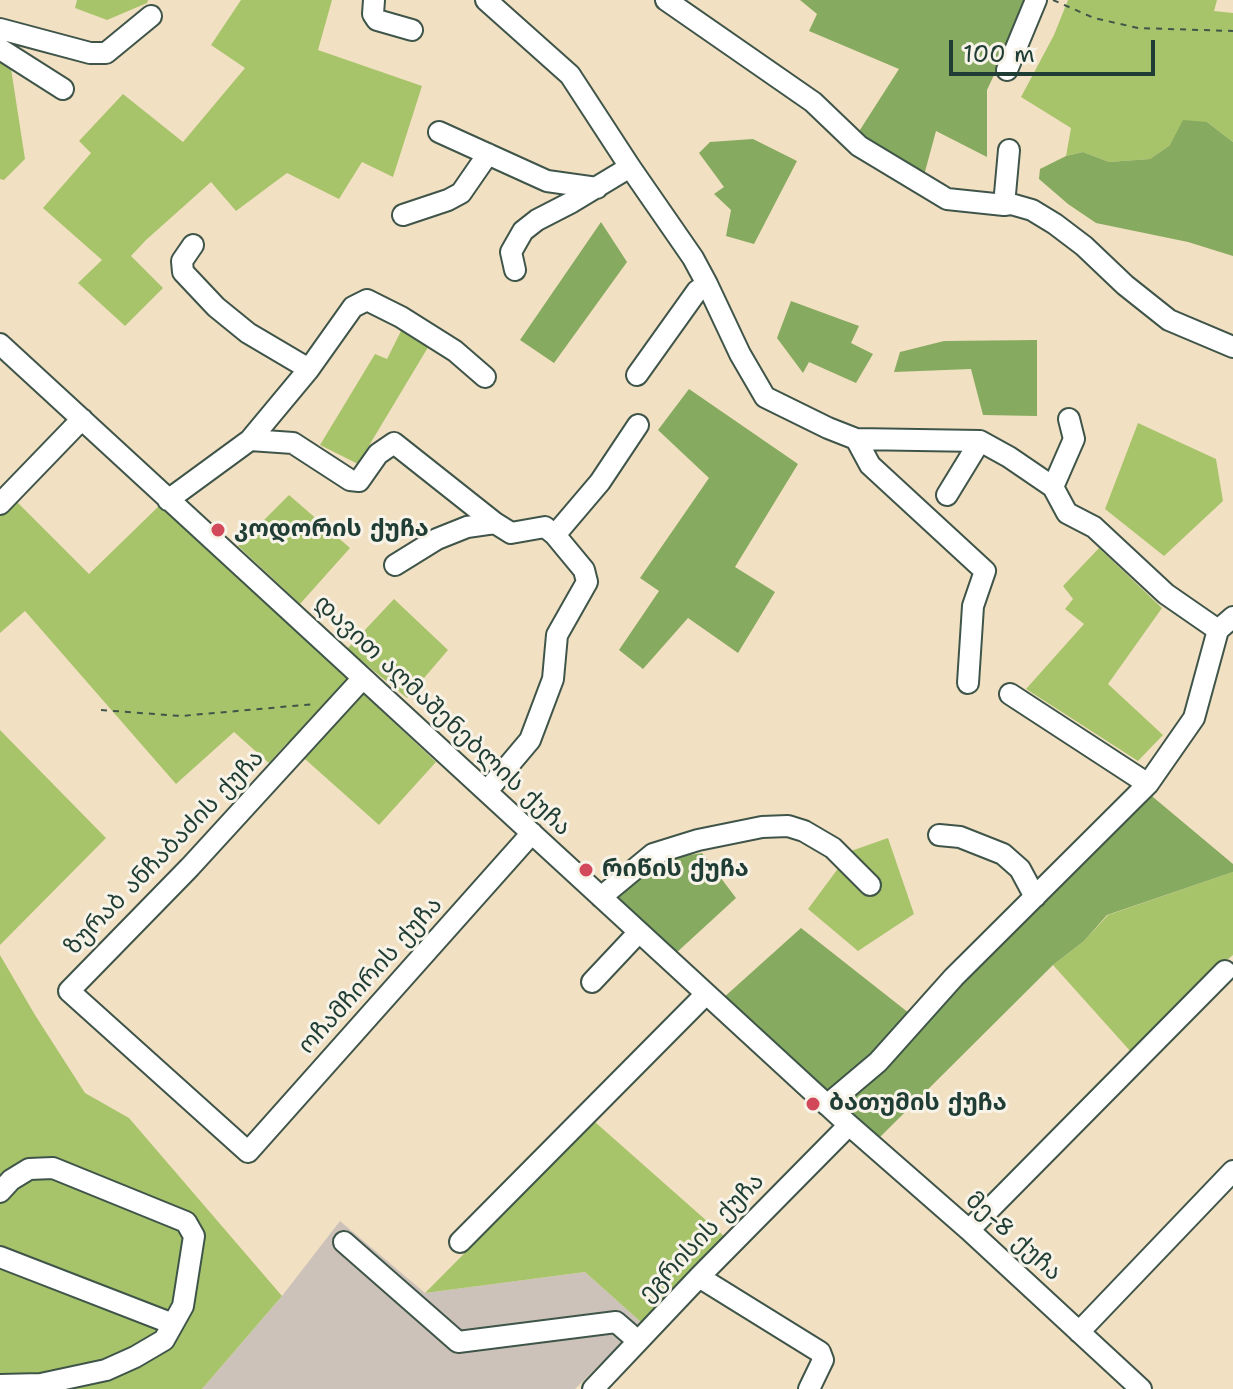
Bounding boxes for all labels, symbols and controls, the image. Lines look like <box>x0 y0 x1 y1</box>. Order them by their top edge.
scale bar <box>953 24 1159 74</box>
text: 100 m <box>963 38 1035 70</box>
place label: კოდორის ქუჩა <box>234 516 429 544</box>
marker: კოდორის ქუჩა <box>209 521 227 539</box>
street label: დავით აღმაშენებლის ქუჩა <box>308 589 576 843</box>
street label: ზურაბ ანჩაბაძის ქუჩა <box>59 744 271 962</box>
place label: რიწის ქუჩა <box>602 856 749 884</box>
marker: რიწის ქუჩა <box>577 861 595 879</box>
street label: ოჩამჩირის ქუჩა <box>293 892 449 1060</box>
place label: ბათუმის ქუჩა <box>829 1090 1007 1118</box>
marker: ბათუმის ქუჩა <box>804 1095 822 1113</box>
street label: ეგრისის ქუჩა <box>633 1168 771 1308</box>
street label: მე-8 ქუჩა <box>959 1186 1067 1288</box>

